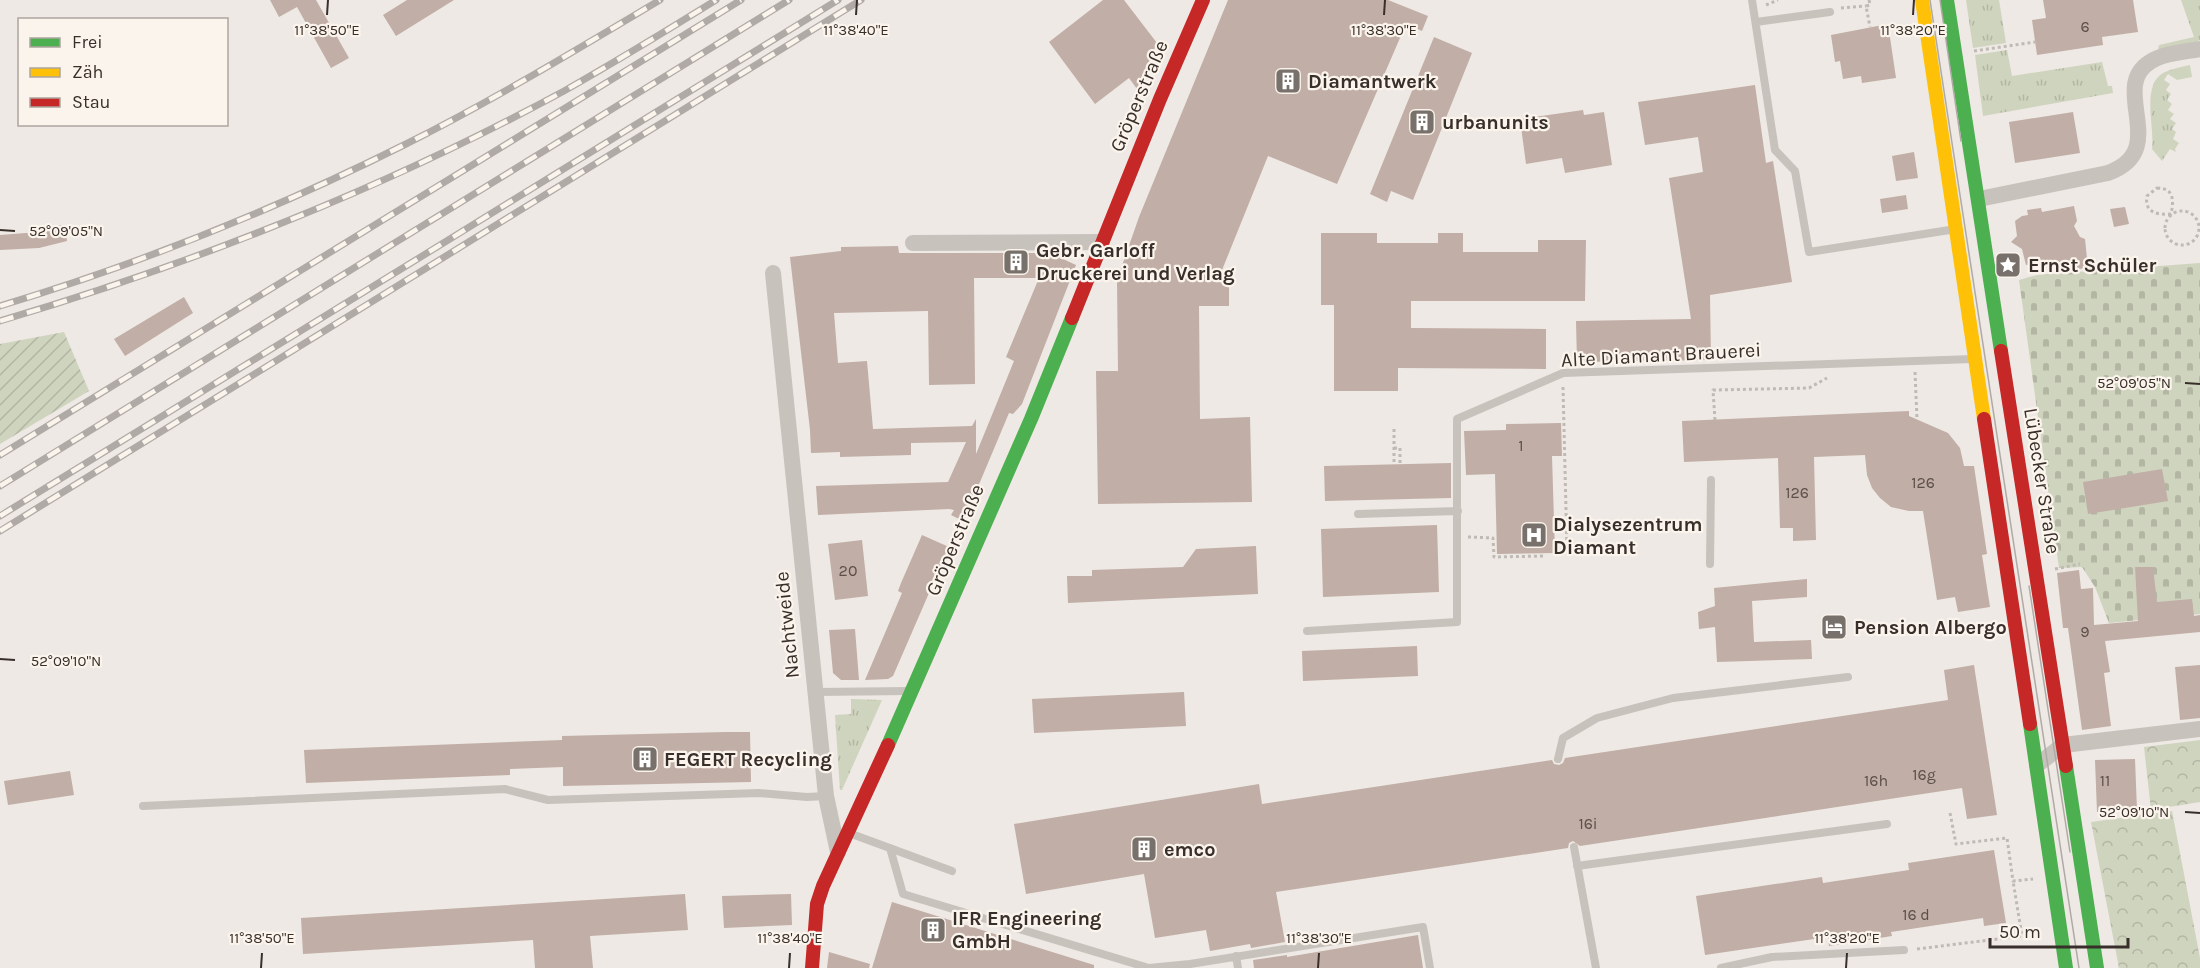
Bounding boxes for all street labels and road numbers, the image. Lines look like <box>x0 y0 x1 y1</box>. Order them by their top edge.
street label: Gröperstraße <box>1105 37 1173 155</box>
street label: Alte Diamant Brauerei <box>1560 338 1762 372</box>
street label: Lübecker Straße <box>2019 406 2065 556</box>
street label: Gröperstraße <box>921 481 989 599</box>
street label: Nachtweide <box>770 570 804 680</box>

